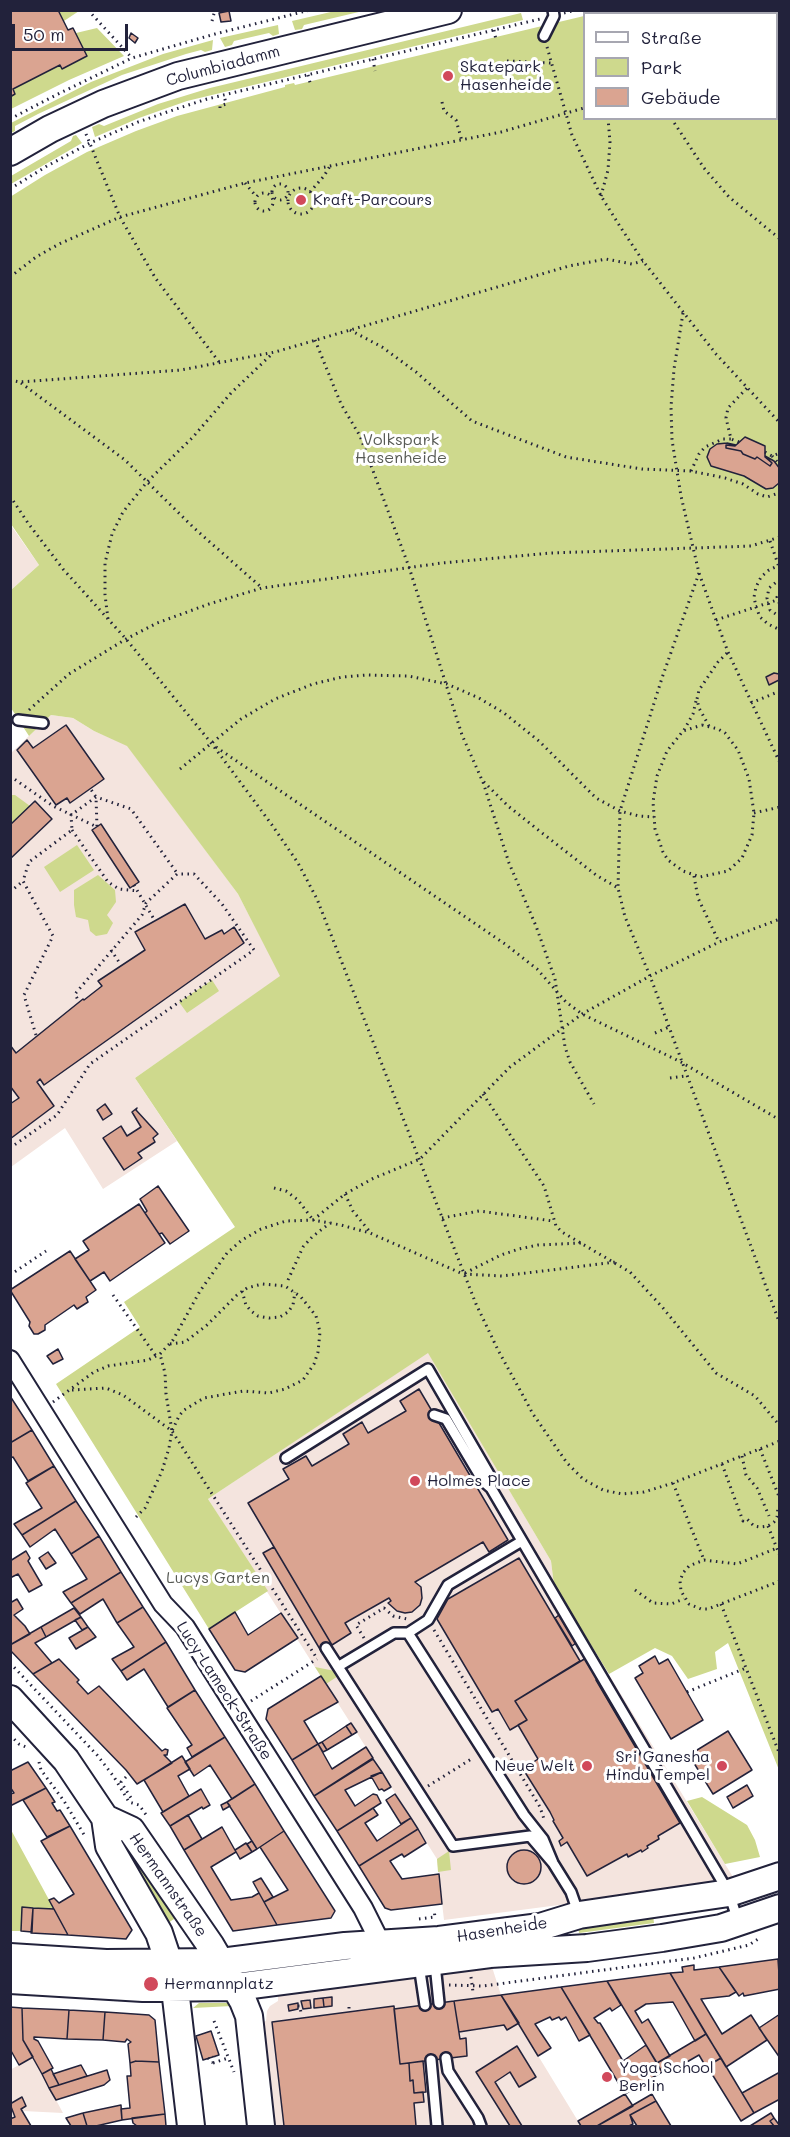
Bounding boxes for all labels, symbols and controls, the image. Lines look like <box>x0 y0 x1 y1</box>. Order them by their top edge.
scale bar <box>15 12 130 50</box>
legend <box>583 12 778 120</box>
text: 50 m <box>23 22 65 46</box>
text: Straße <box>641 25 702 49</box>
street label: Columbiadamm <box>164 42 282 90</box>
text: Park <box>641 55 682 79</box>
place label: Skatepark Hasenheide <box>460 57 552 95</box>
marker: Skatepark Hasenheide <box>441 69 455 83</box>
text: Gebäude <box>641 85 721 109</box>
place label: Kraft-Parcours <box>313 190 432 210</box>
marker: Kraft-Parcours <box>294 193 308 207</box>
park label: Volkspark Hasenheide <box>355 430 447 468</box>
place label: Holmes Place <box>427 1471 531 1491</box>
marker: Holmes Place <box>408 1474 422 1488</box>
park label: Lucys Garten <box>166 1568 270 1588</box>
street label: Lucy-Lameck-Straße <box>172 1618 276 1764</box>
place label: Sri Ganesha Hindu Tempel <box>605 1747 710 1785</box>
place label: Neue Welt <box>495 1756 575 1776</box>
marker: Neue Welt <box>580 1759 594 1773</box>
marker: Sri Ganesha Hindu Tempel <box>715 1759 729 1773</box>
street label: Hermannstraße <box>125 1829 211 1941</box>
street label: Hasenheide <box>455 1913 549 1947</box>
place label: Hermannplatz <box>164 1974 274 1994</box>
marker: Hermannplatz <box>142 1975 160 1993</box>
place label: Yoga School Berlin <box>619 2058 714 2096</box>
marker: Yoga School Berlin <box>600 2070 614 2084</box>

